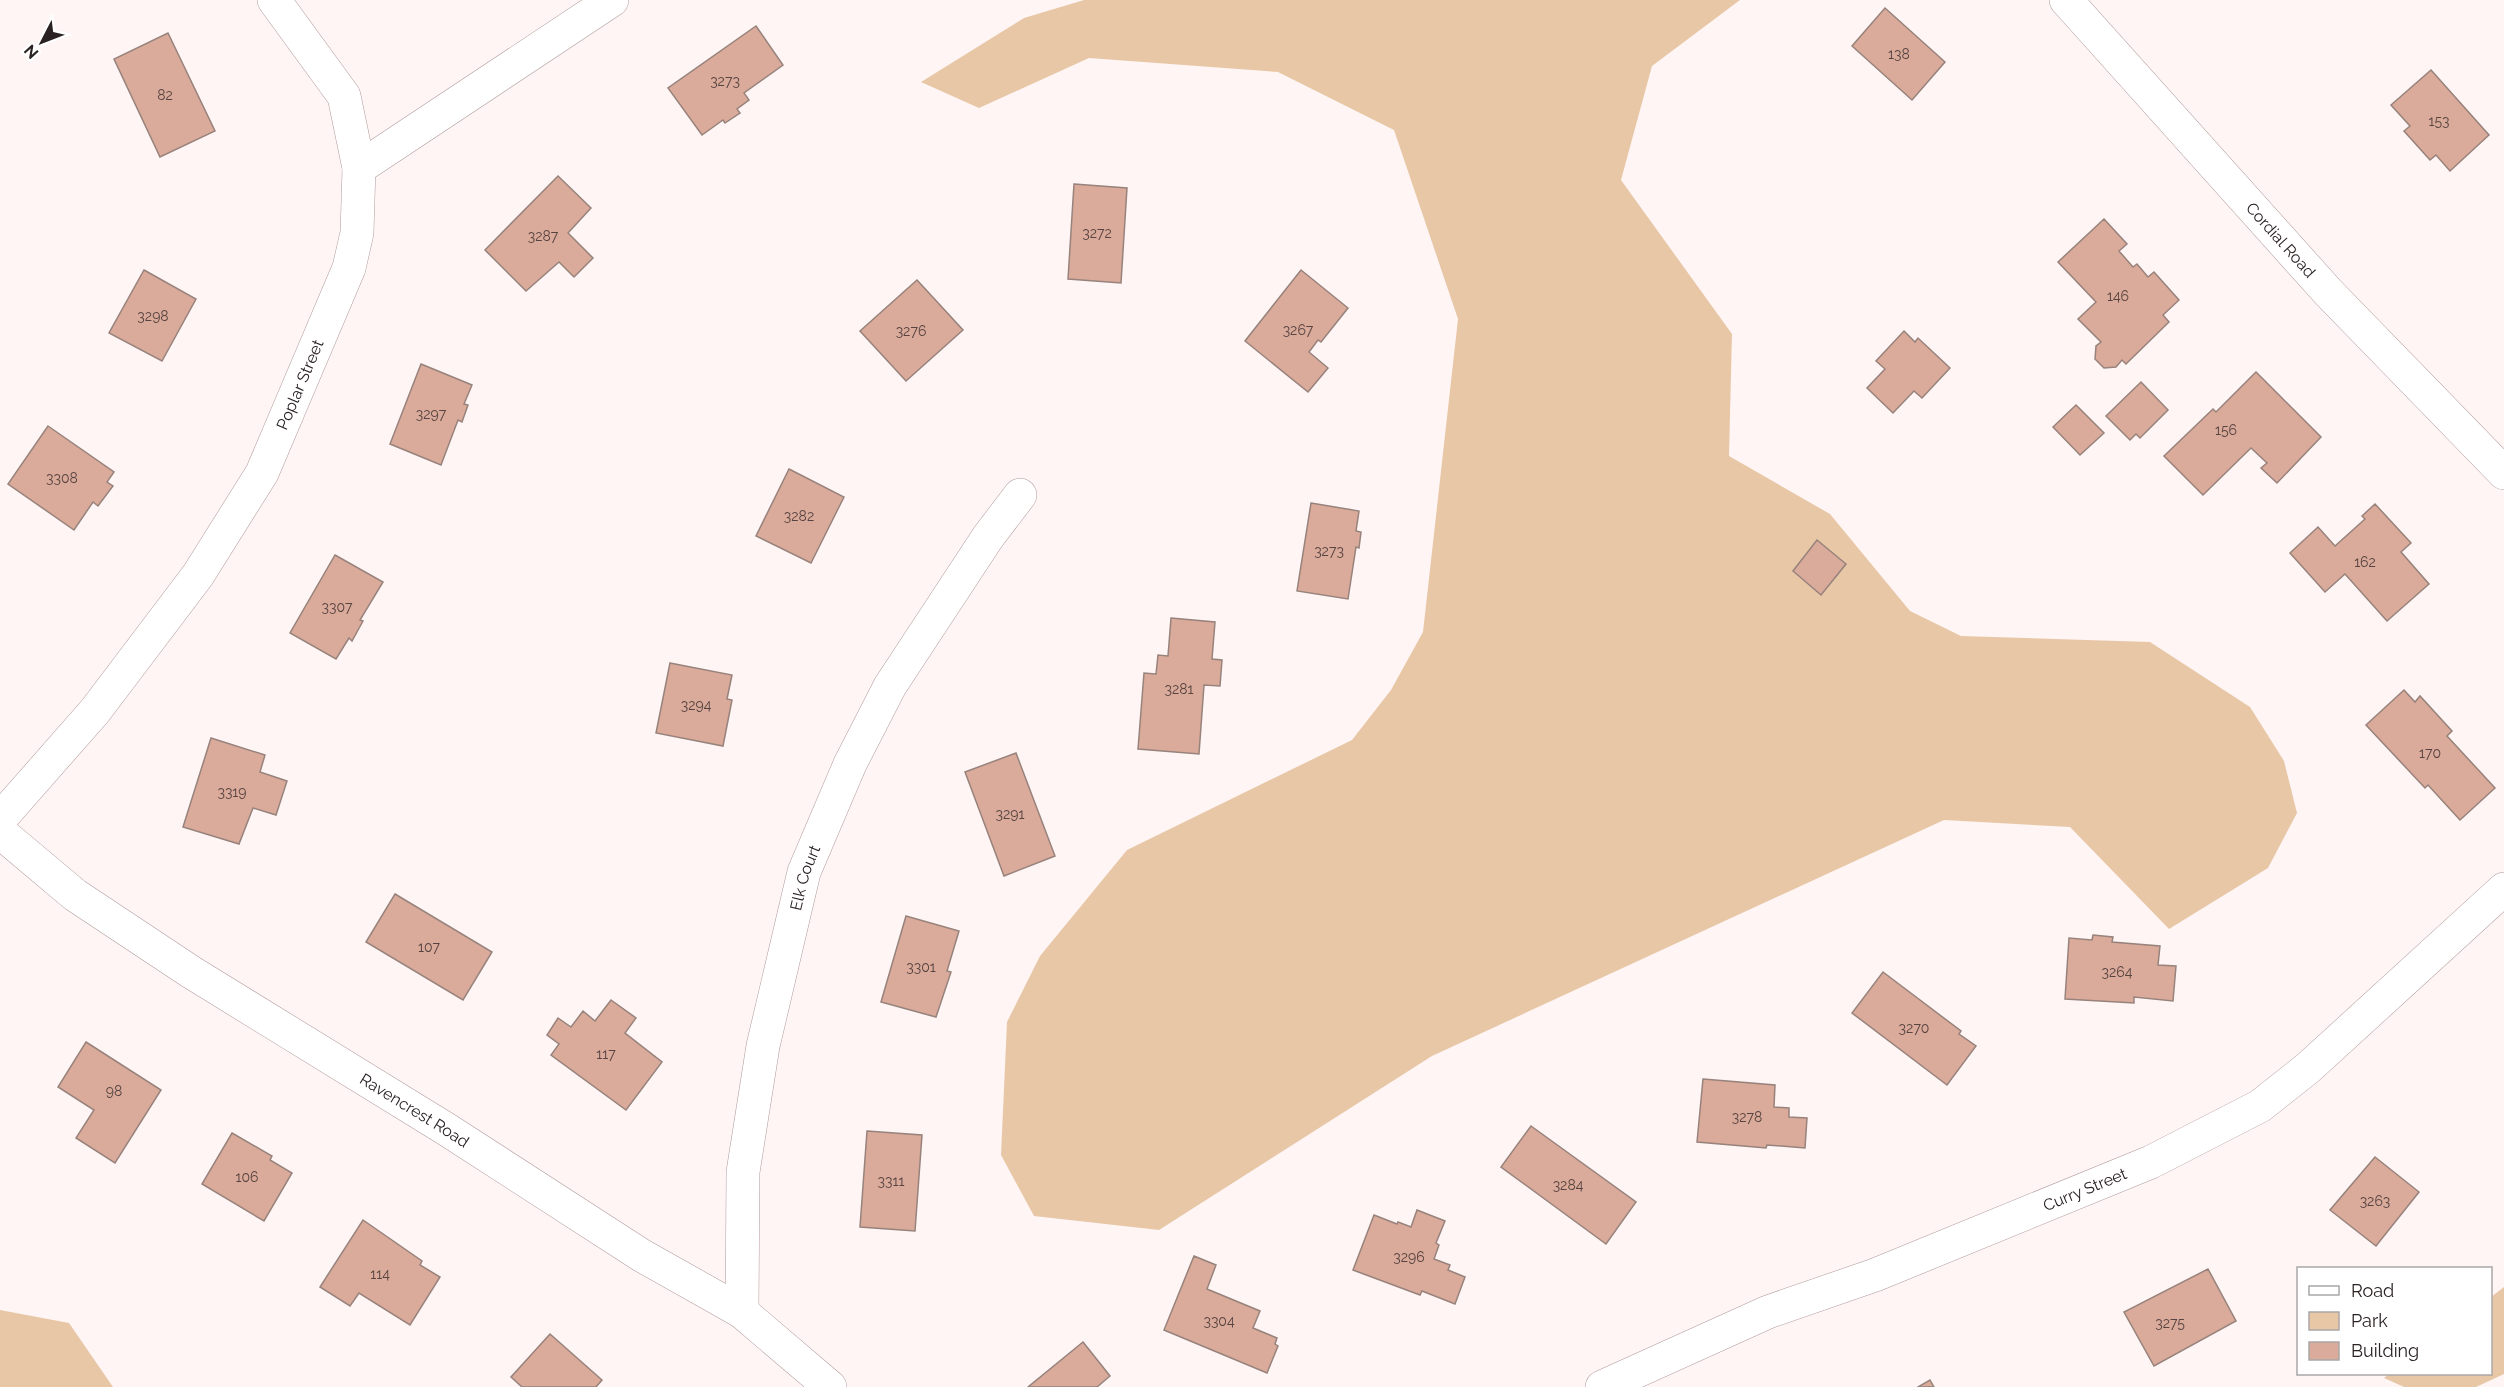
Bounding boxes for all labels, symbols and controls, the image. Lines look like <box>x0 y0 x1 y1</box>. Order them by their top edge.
north arrow <box>12 12 72 72</box>
text: N <box>20 41 42 63</box>
house number: 138 <box>1888 46 1910 62</box>
house number: 3273 <box>710 73 740 89</box>
house number: 82 <box>157 87 173 103</box>
house number: 153 <box>2428 113 2450 129</box>
street label: Cordial Road <box>2242 198 2319 282</box>
house number: 3272 <box>1082 225 1112 241</box>
house number: 3287 <box>528 228 559 244</box>
house number: 146 <box>2107 288 2129 304</box>
house number: 3298 <box>137 308 169 324</box>
house number: 3267 <box>1283 322 1314 338</box>
house number: 3276 <box>896 323 926 339</box>
street label: Poplar Street <box>273 336 328 433</box>
house number: 3297 <box>416 406 447 422</box>
house number: 156 <box>2215 422 2237 438</box>
house number: 3308 <box>46 470 78 486</box>
house number: 3282 <box>784 508 814 524</box>
house number: 3273 <box>1314 543 1344 559</box>
house number: 162 <box>2354 554 2376 570</box>
house number: 3307 <box>322 599 353 615</box>
house number: 3281 <box>1164 681 1194 697</box>
house number: 3294 <box>681 697 712 713</box>
house number: 170 <box>2419 745 2441 761</box>
house number: 3319 <box>217 784 247 800</box>
house number: 3291 <box>996 806 1024 822</box>
street label: Elk Court <box>786 842 825 912</box>
house number: 107 <box>418 939 440 955</box>
house number: 3301 <box>906 959 936 975</box>
house number: 3264 <box>2102 964 2133 980</box>
house number: 3270 <box>1899 1020 1929 1036</box>
house number: 117 <box>596 1046 616 1062</box>
street label: Ravencrest Road <box>356 1069 473 1151</box>
house number: 98 <box>106 1083 122 1099</box>
house number: 3278 <box>1732 1109 1762 1125</box>
street label: Curry Street <box>2040 1164 2130 1215</box>
house number: 106 <box>235 1169 259 1185</box>
house number: 3311 <box>878 1173 904 1189</box>
house number: 3284 <box>1553 1177 1584 1193</box>
house number: 3263 <box>2360 1193 2390 1209</box>
house number: 3296 <box>1393 1249 1425 1265</box>
house number: 114 <box>370 1266 390 1282</box>
legend <box>2297 1267 2492 1375</box>
text: Road <box>2351 1280 2394 1301</box>
text: Park <box>2351 1310 2388 1331</box>
house number: 3304 <box>1203 1313 1235 1329</box>
house number: 3275 <box>2155 1315 2185 1331</box>
text: Building <box>2351 1340 2419 1361</box>

